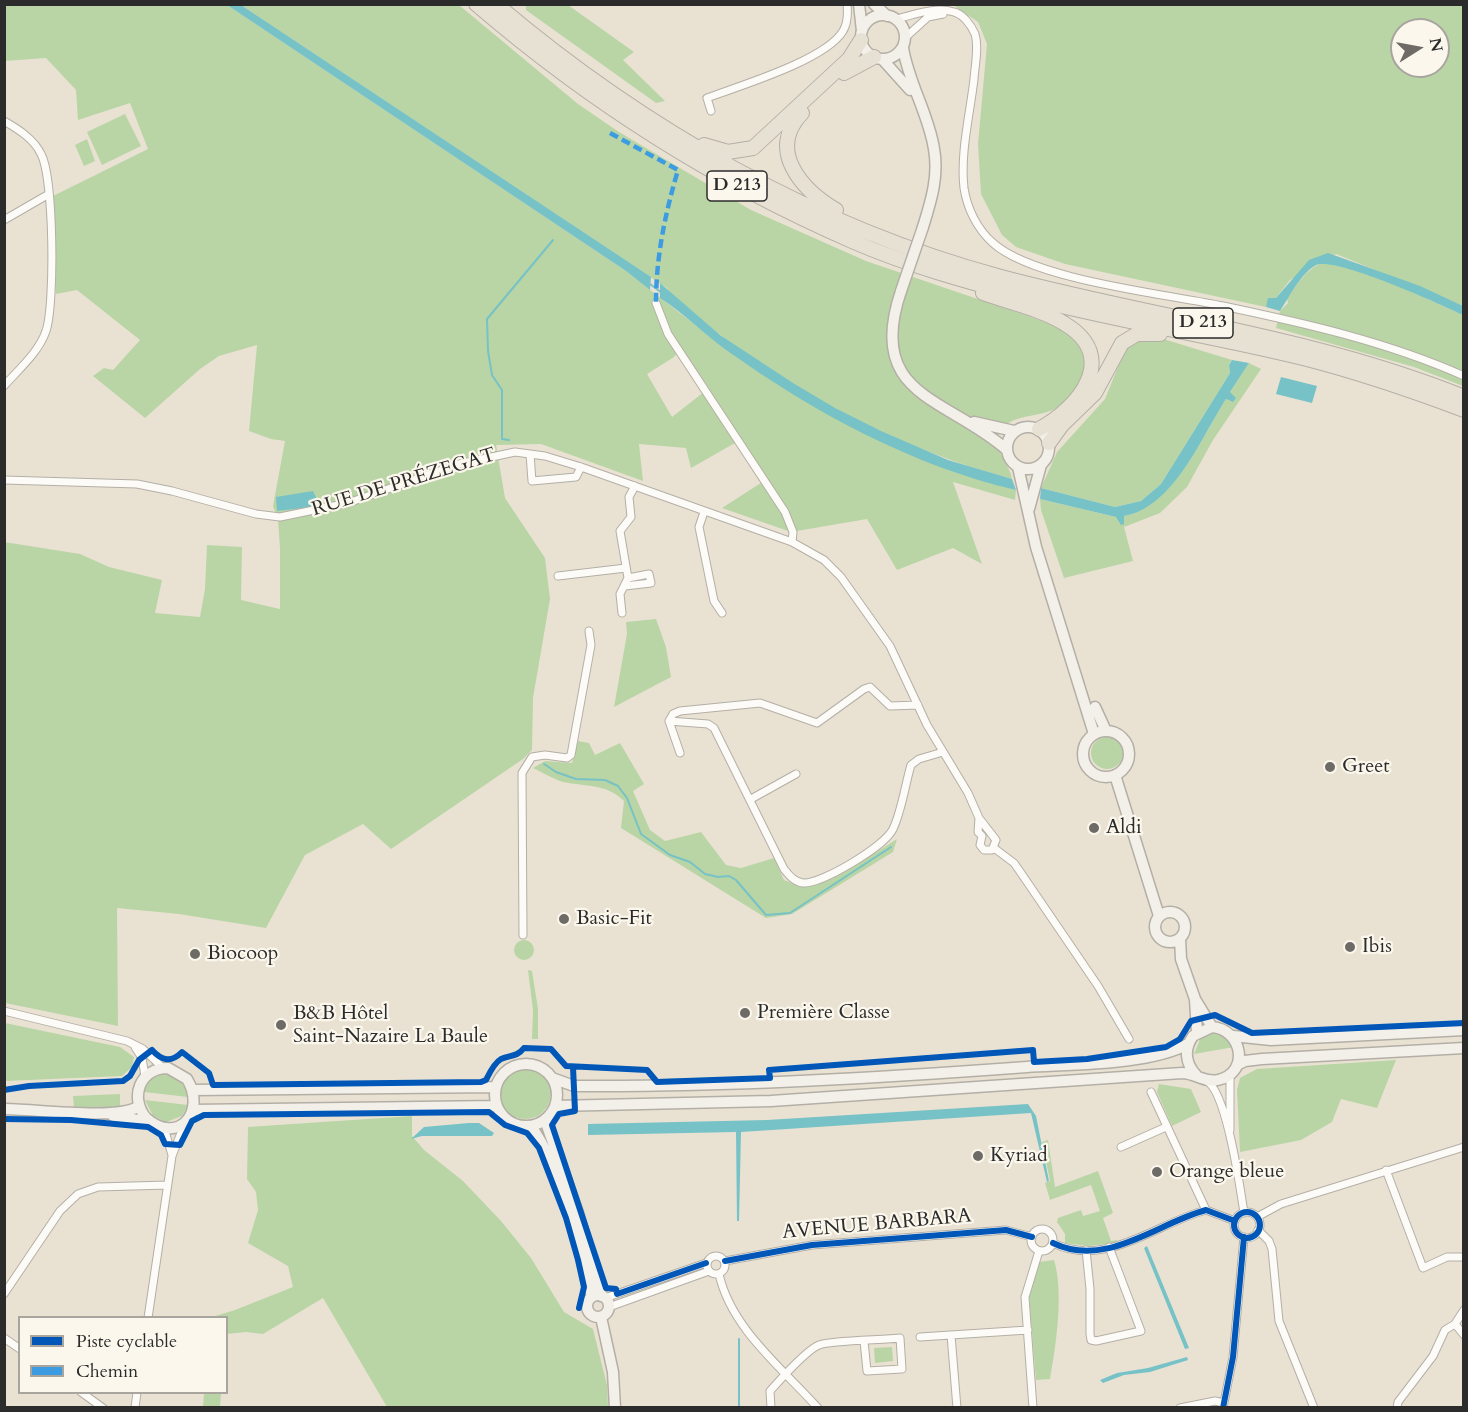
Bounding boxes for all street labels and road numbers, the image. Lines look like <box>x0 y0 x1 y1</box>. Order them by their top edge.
road number: D 213 <box>707 171 767 201</box>
road number: D 213 <box>1173 308 1233 338</box>
street label: RUE DE PRÉZEGAT <box>309 444 499 522</box>
street label: AVENUE BARBARA <box>781 1205 973 1245</box>

